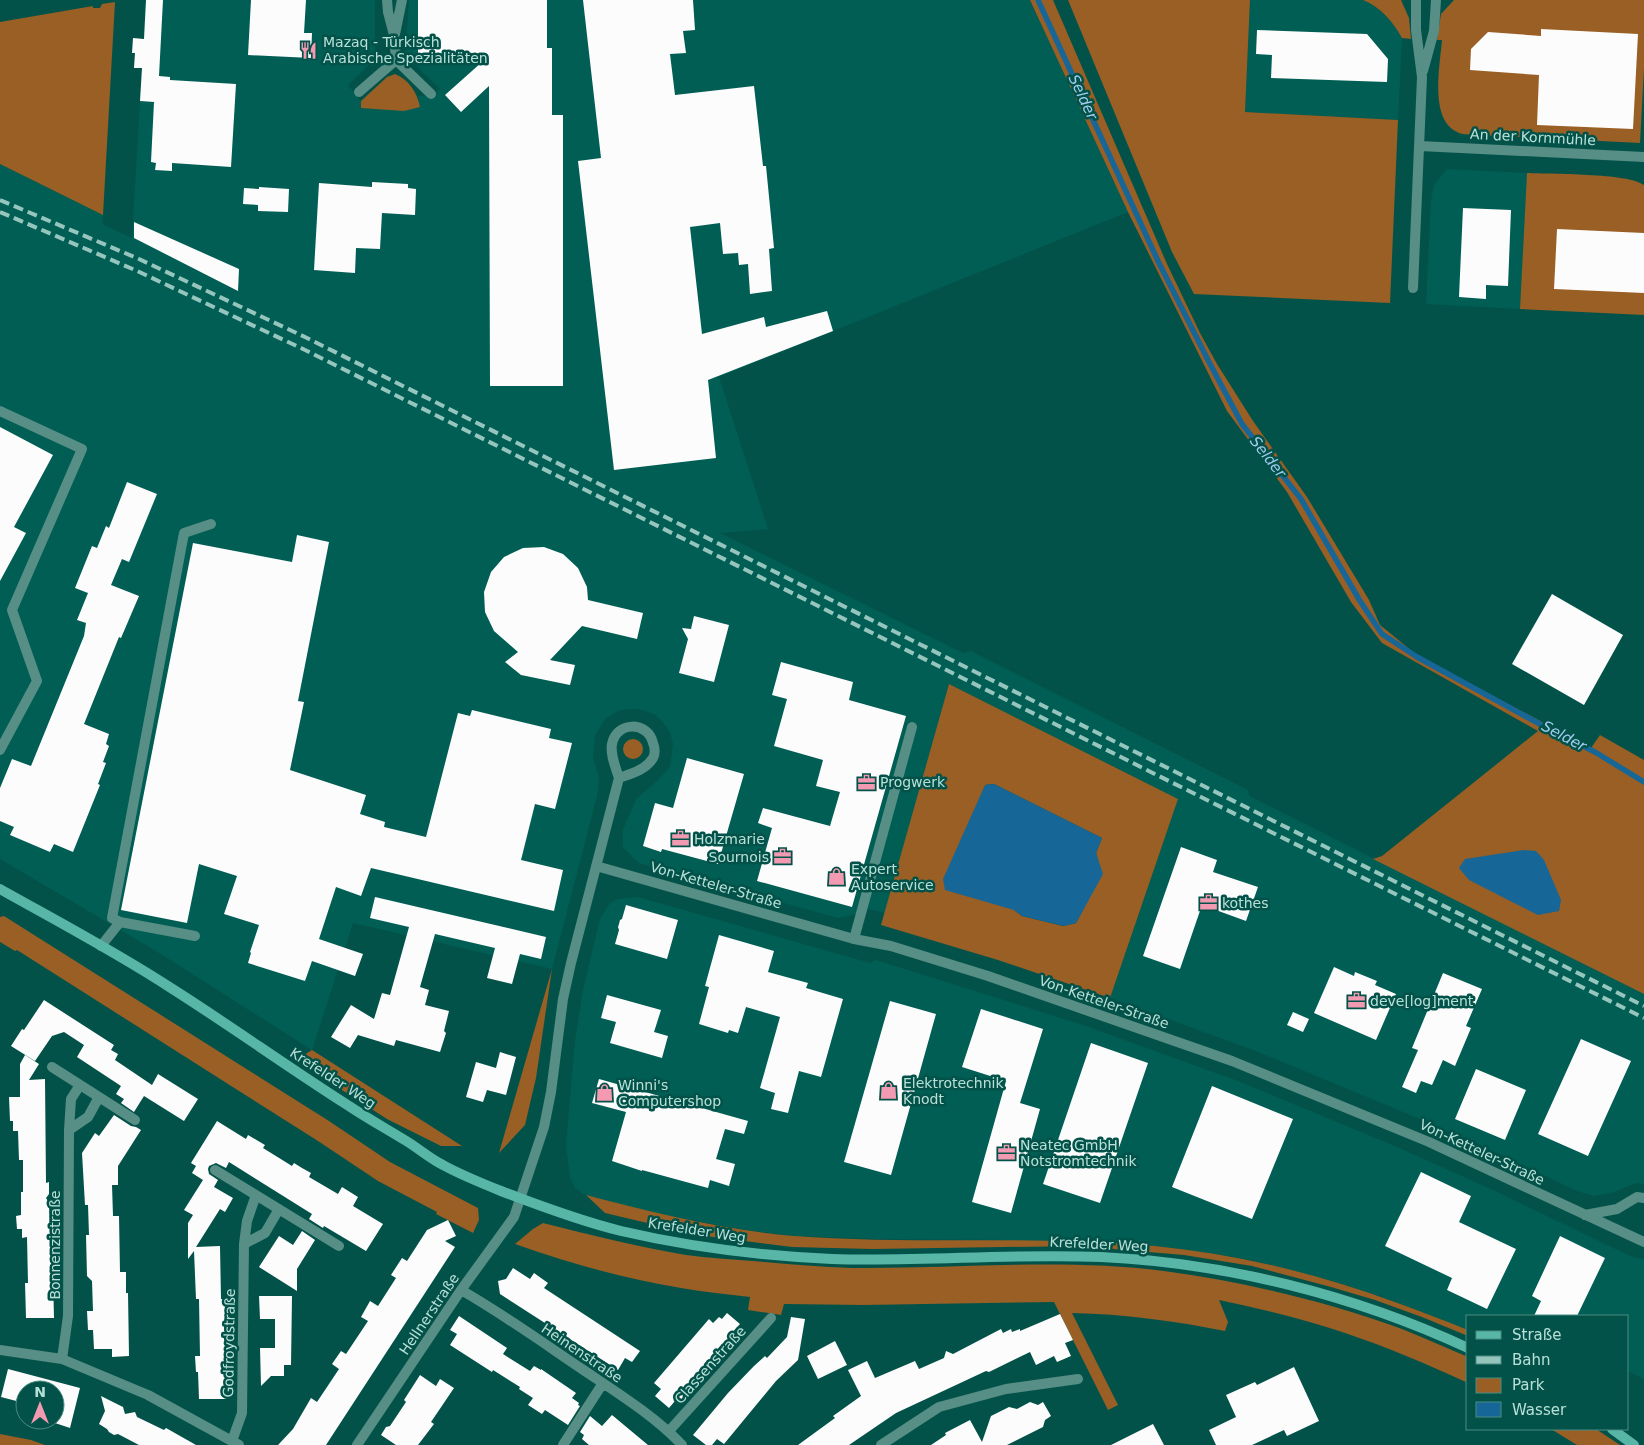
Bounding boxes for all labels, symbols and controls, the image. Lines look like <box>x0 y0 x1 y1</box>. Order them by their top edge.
place label: Mazaq - Türkisch Arabische Spezialitäten <box>323 34 488 66</box>
restaurant icon: Mazaq - Türkisch Arabische Spezialitäten <box>299 40 319 60</box>
water label: Selder <box>1065 72 1102 123</box>
street label: An der Kornmühle <box>1470 126 1596 148</box>
water label: Selder <box>1246 433 1290 482</box>
water label: Selder <box>1539 717 1590 756</box>
office icon: Progwerk <box>856 772 876 792</box>
place label: Progwerk <box>880 774 946 790</box>
office icon: Holzmarie <box>670 829 690 849</box>
place label: Holzmarie <box>694 831 765 847</box>
office icon: Sournois <box>773 847 793 867</box>
place label: Sournois <box>709 849 769 865</box>
street label: Von-Ketteler-Straße <box>648 859 784 911</box>
place label: Expert Autoservice <box>851 861 934 893</box>
shop icon: Expert Autoservice <box>827 867 847 887</box>
office icon: kothes <box>1198 893 1218 913</box>
place label: kothes <box>1222 895 1268 911</box>
street label: Von-Ketteler-Straße <box>1037 972 1171 1032</box>
office icon: deve[log]ment <box>1346 991 1366 1011</box>
place label: deve[log]ment <box>1370 993 1474 1009</box>
street label: Krefelder Weg <box>287 1044 379 1112</box>
place label: Elektrotechnik Knodt <box>903 1075 1004 1107</box>
place label: Winni's Computershop <box>618 1077 721 1109</box>
shop icon: Elektrotechnik Knodt <box>879 1081 899 1101</box>
shop icon: Winni's Computershop <box>594 1083 614 1103</box>
street label: Von-Ketteler-Straße <box>1417 1116 1547 1188</box>
place label: Neatec GmbH Notstromtechnik <box>1020 1137 1137 1169</box>
office icon: Neatec GmbH Notstromtechnik <box>996 1143 1016 1163</box>
street label: Bonnenzistraße <box>47 1190 63 1300</box>
street label: Krefelder Weg <box>647 1214 747 1246</box>
street label: Krefelder Weg <box>1049 1233 1149 1255</box>
street label: Hellnerstraße <box>396 1270 462 1358</box>
street label: Godfroydstraße <box>220 1288 238 1398</box>
legend <box>1466 1315 1629 1430</box>
street label: Heinenstraße <box>539 1320 625 1386</box>
street label: Classenstraße <box>671 1323 749 1407</box>
text: Straße <box>1512 1326 1561 1344</box>
text: Bahn <box>1512 1351 1551 1369</box>
text: Park <box>1512 1376 1545 1394</box>
north arrow <box>15 1380 65 1430</box>
text: N <box>34 1384 46 1400</box>
text: Wasser <box>1512 1401 1567 1419</box>

